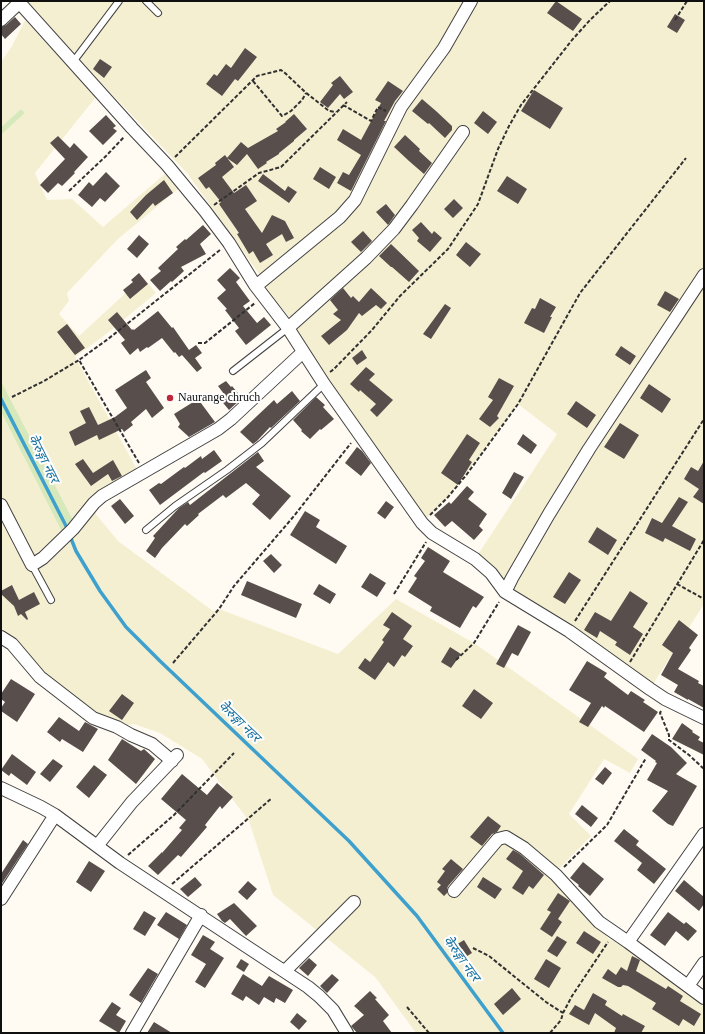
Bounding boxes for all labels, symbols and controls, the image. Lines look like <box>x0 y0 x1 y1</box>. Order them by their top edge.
place label: Naurange chruch <box>178 391 260 405</box>
marker: Naurange chruch <box>165 393 175 403</box>
water label: केेरुङ्गा नहर <box>24 432 62 486</box>
water label: केेरुङ्गा नहर <box>215 698 263 746</box>
water label: केेरुङ्गा नहर <box>439 933 483 985</box>

